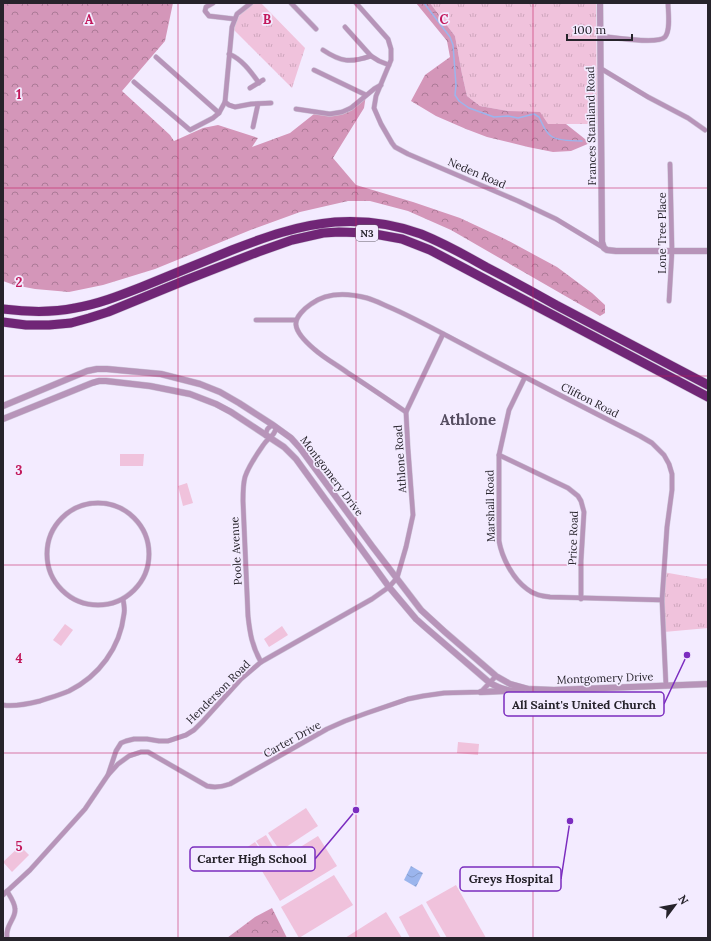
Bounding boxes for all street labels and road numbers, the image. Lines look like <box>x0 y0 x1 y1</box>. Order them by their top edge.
street label: Frances Staniland Road <box>583 66 599 186</box>
street label: Neden Road <box>446 154 509 192</box>
street label: Lone Tree Place <box>655 192 669 274</box>
road number: N3 <box>356 225 378 241</box>
street label: Clifton Road <box>559 379 622 421</box>
street label: Athlone Road <box>391 424 409 494</box>
street label: Montgomery Drive <box>297 433 367 519</box>
street label: Marshall Road <box>482 469 498 542</box>
street label: Price Road <box>565 510 581 566</box>
street label: Poole Avenue <box>227 516 245 586</box>
street label: Henderson Road <box>183 657 253 727</box>
street label: Montgomery Drive <box>556 669 654 687</box>
street label: Carter Drive <box>261 717 323 761</box>

